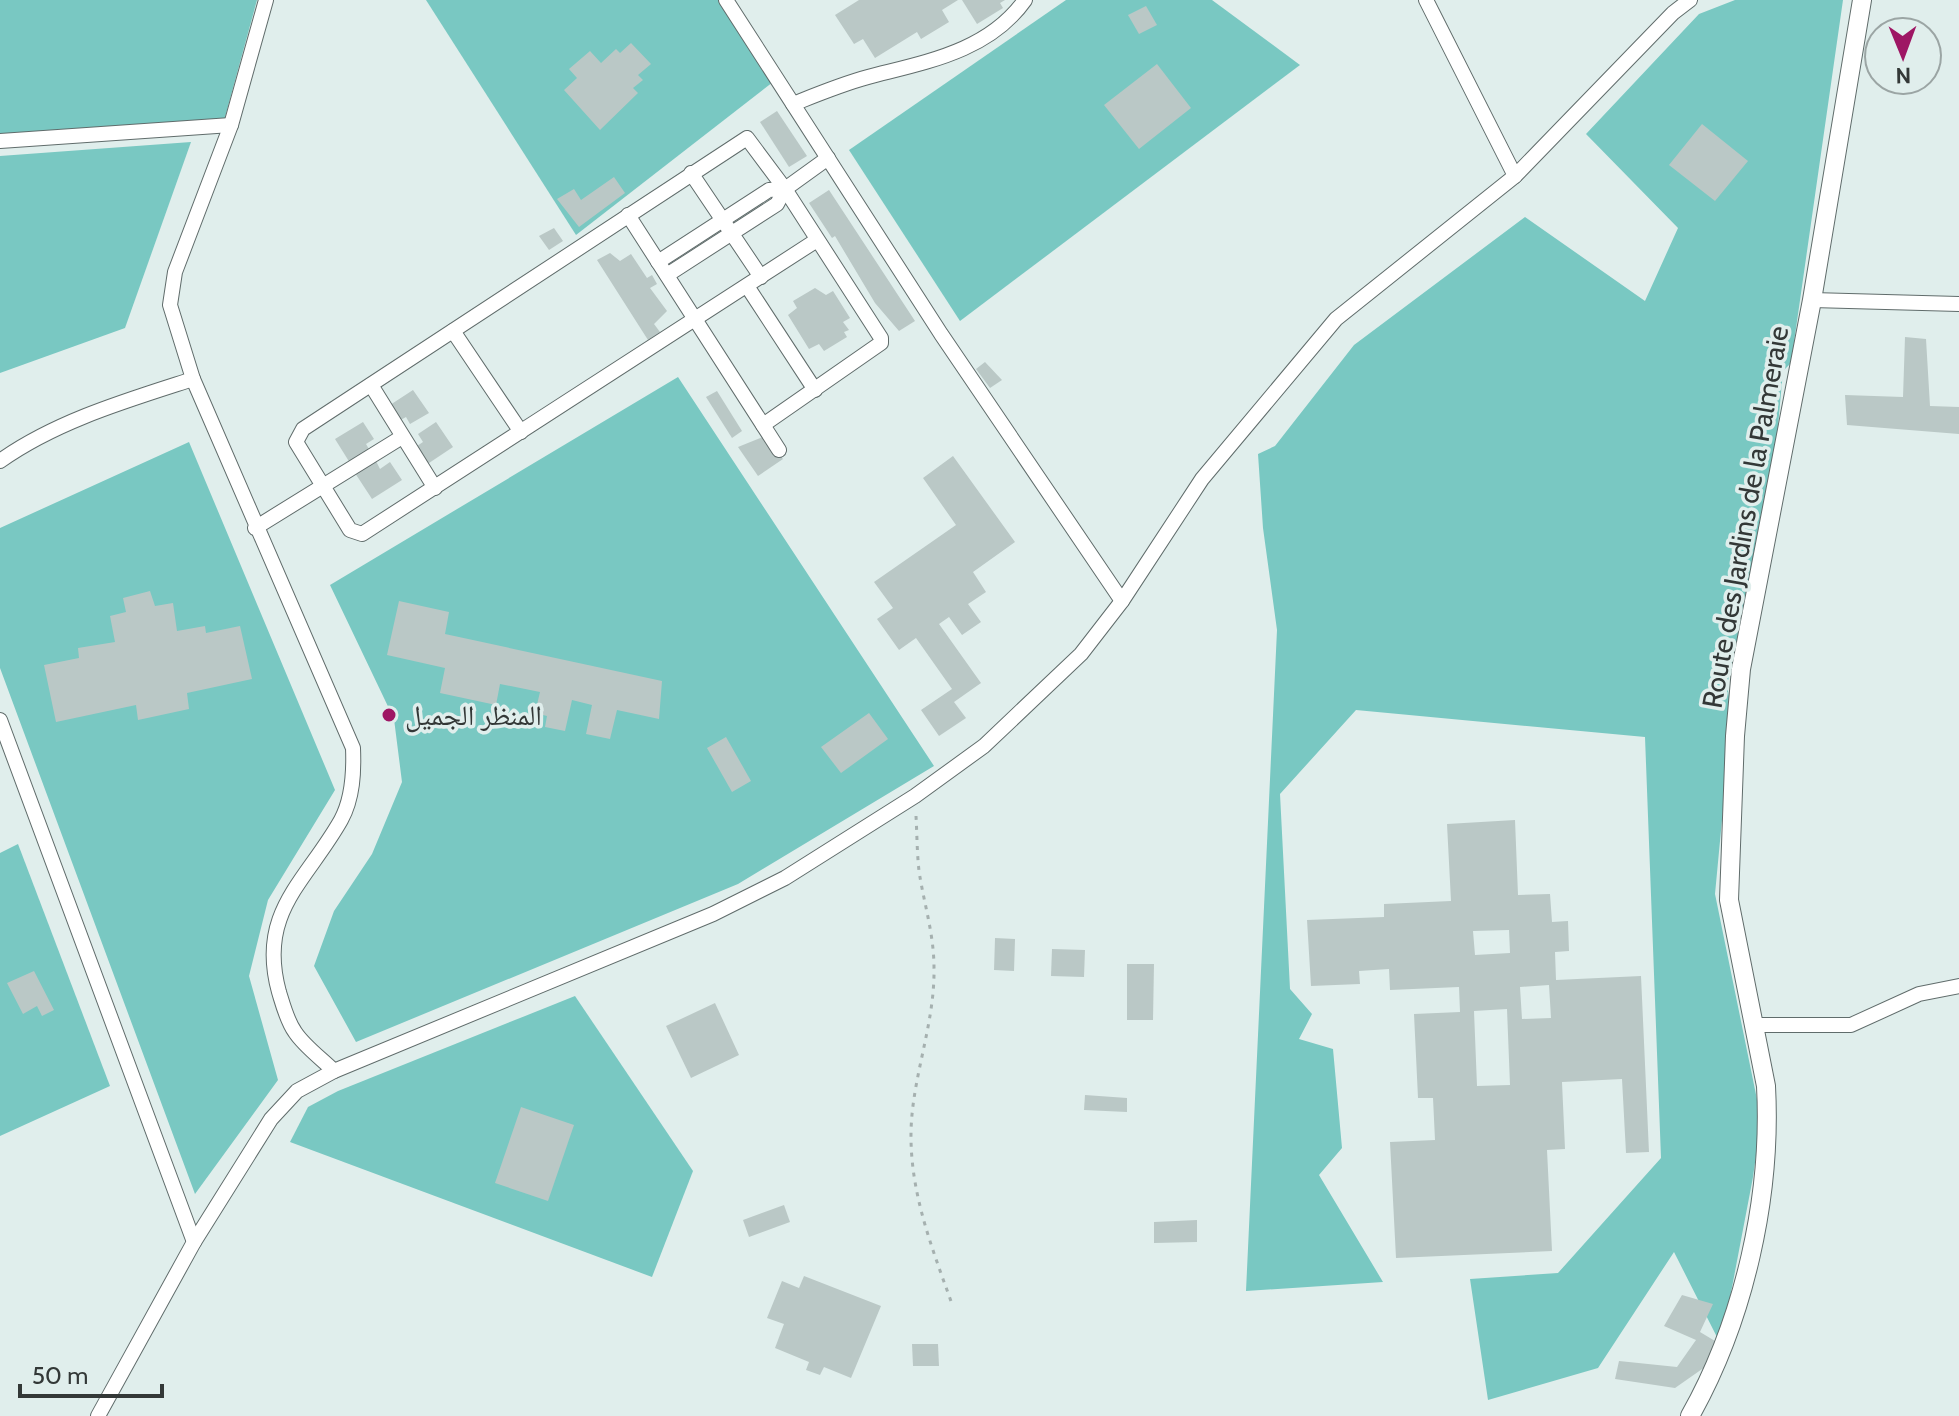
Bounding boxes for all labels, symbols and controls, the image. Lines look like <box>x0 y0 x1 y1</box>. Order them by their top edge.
north arrow <box>1863 16 1943 96</box>
text: N <box>1895 62 1911 89</box>
street label: Route des Jardins de la Palmeraie <box>1695 323 1795 711</box>
place label: المنظر الجميل <box>405 698 542 733</box>
marker: المنظر الجميل <box>380 706 398 724</box>
scale bar <box>20 1348 162 1398</box>
text: 50 m <box>32 1361 88 1390</box>

